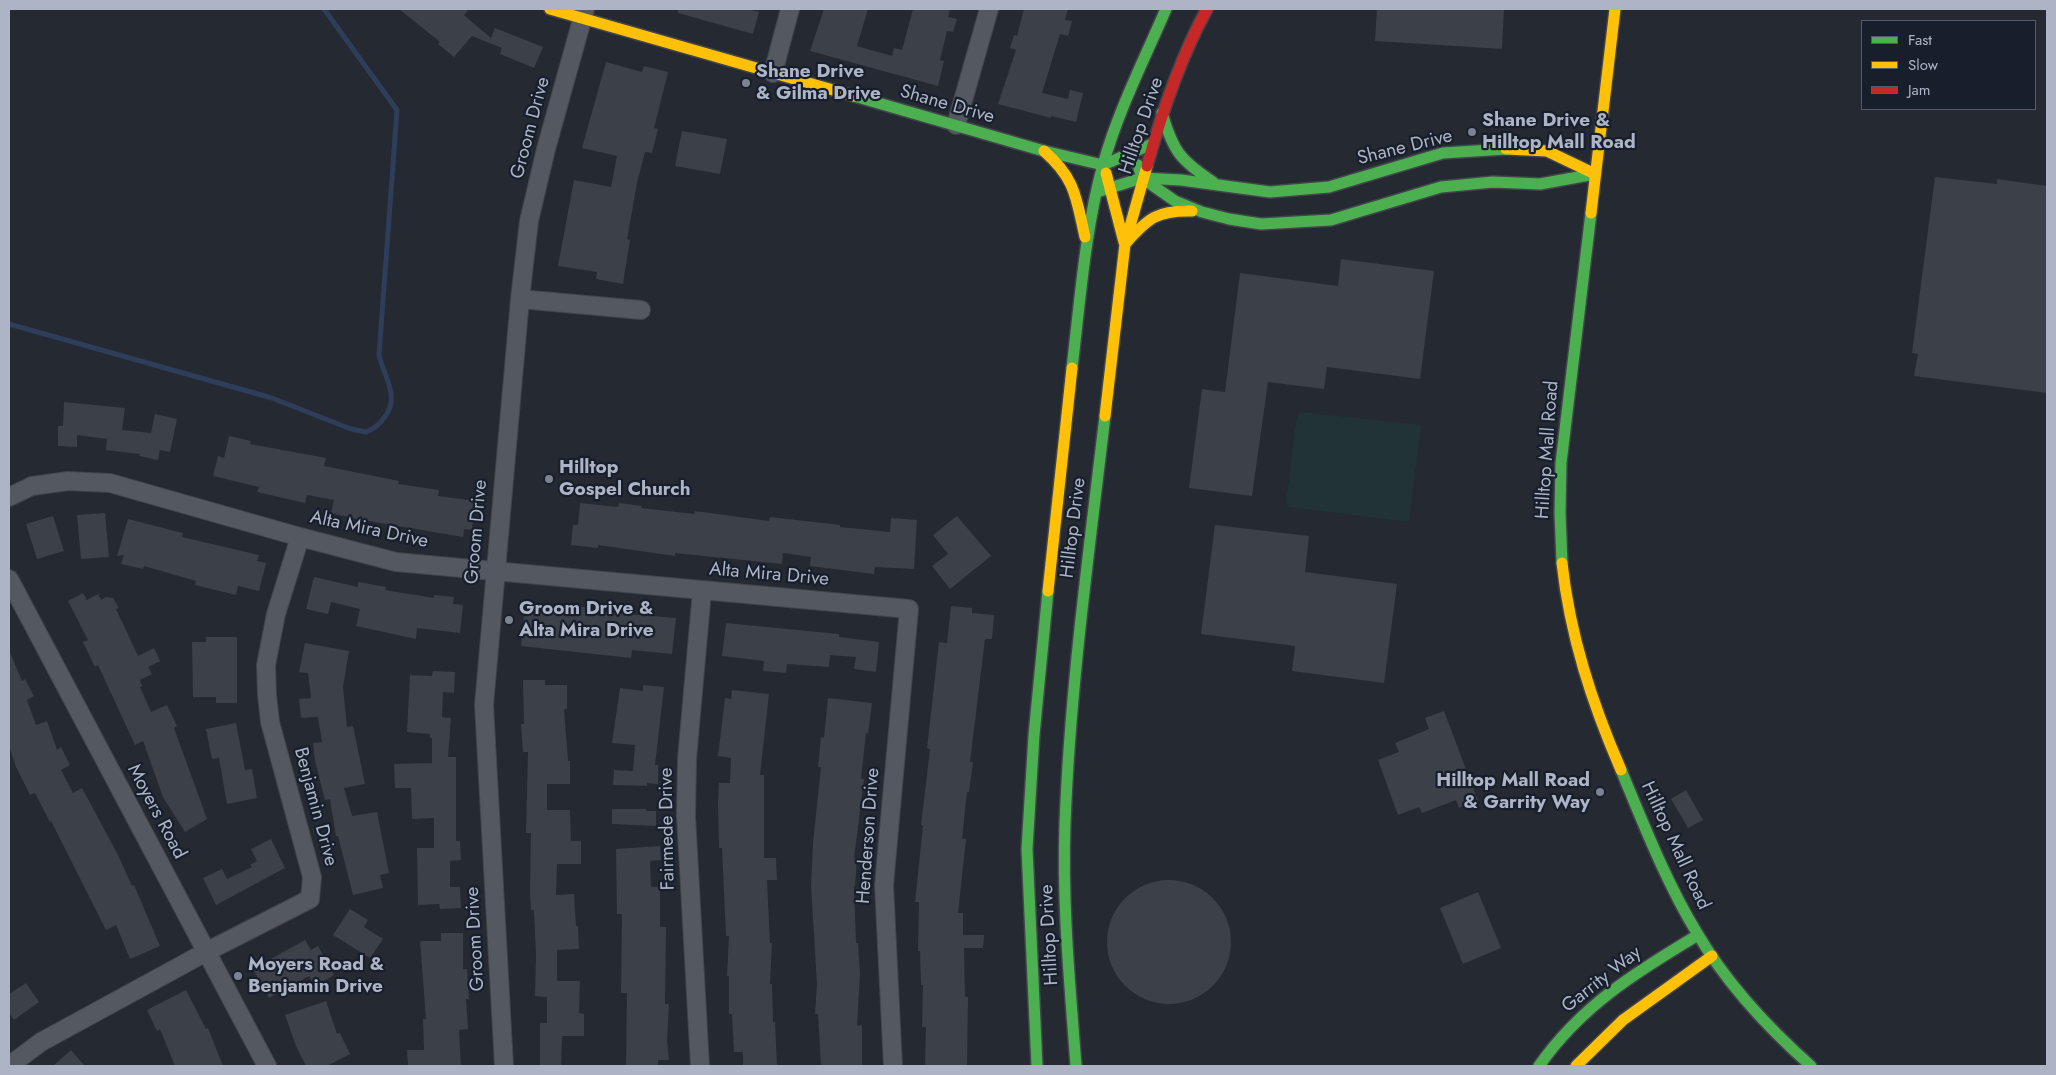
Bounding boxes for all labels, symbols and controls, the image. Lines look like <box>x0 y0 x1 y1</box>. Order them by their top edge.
legend <box>1861 20 2036 110</box>
text: Fast <box>1908 29 1932 51</box>
text: Slow <box>1908 54 1938 76</box>
place label: Shane Drive & Gilma Drive <box>756 61 881 105</box>
street label: Groom Drive <box>506 75 556 181</box>
street label: Hilltop Drive <box>1115 75 1169 177</box>
marker: Shane Drive & Gilma Drive <box>740 77 752 89</box>
text: Jam <box>1908 79 1931 101</box>
street label: Shane Drive <box>897 81 997 129</box>
place label: Shane Drive & Hilltop Mall Road <box>1482 110 1636 154</box>
street label: Shane Drive <box>1355 125 1455 171</box>
marker: Shane Drive & Hilltop Mall Road <box>1466 126 1478 138</box>
street label: Hilltop Mall Road <box>1532 380 1564 520</box>
place label: Hilltop Gospel Church <box>559 457 691 501</box>
marker: Hilltop Gospel Church <box>543 473 555 485</box>
street label: Hilltop Drive <box>1057 477 1091 579</box>
street label: Groom Drive <box>461 479 493 585</box>
street label: Alta Mira Drive <box>308 506 430 554</box>
street label: Alta Mira Drive <box>708 558 830 592</box>
place label: Groom Drive & Alta Mira Drive <box>519 598 654 642</box>
marker: Groom Drive & Alta Mira Drive <box>503 614 515 626</box>
street label: Benjamin Drive <box>288 745 342 869</box>
street label: Moyers Road <box>121 761 191 863</box>
street label: Fairmede Drive <box>656 767 680 891</box>
street label: Henderson Drive <box>853 767 885 905</box>
place label: Hilltop Mall Road & Garrity Way <box>1436 770 1590 814</box>
street label: Hilltop Mall Road <box>1635 778 1715 914</box>
marker: Hilltop Mall Road & Garrity Way <box>1594 786 1606 798</box>
street label: Hilltop Drive <box>1036 884 1064 986</box>
street label: Groom Drive <box>462 886 490 992</box>
street label: Garrity Way <box>1558 942 1646 1018</box>
place label: Moyers Road & Benjamin Drive <box>248 954 384 998</box>
marker: Moyers Road & Benjamin Drive <box>232 970 244 982</box>

